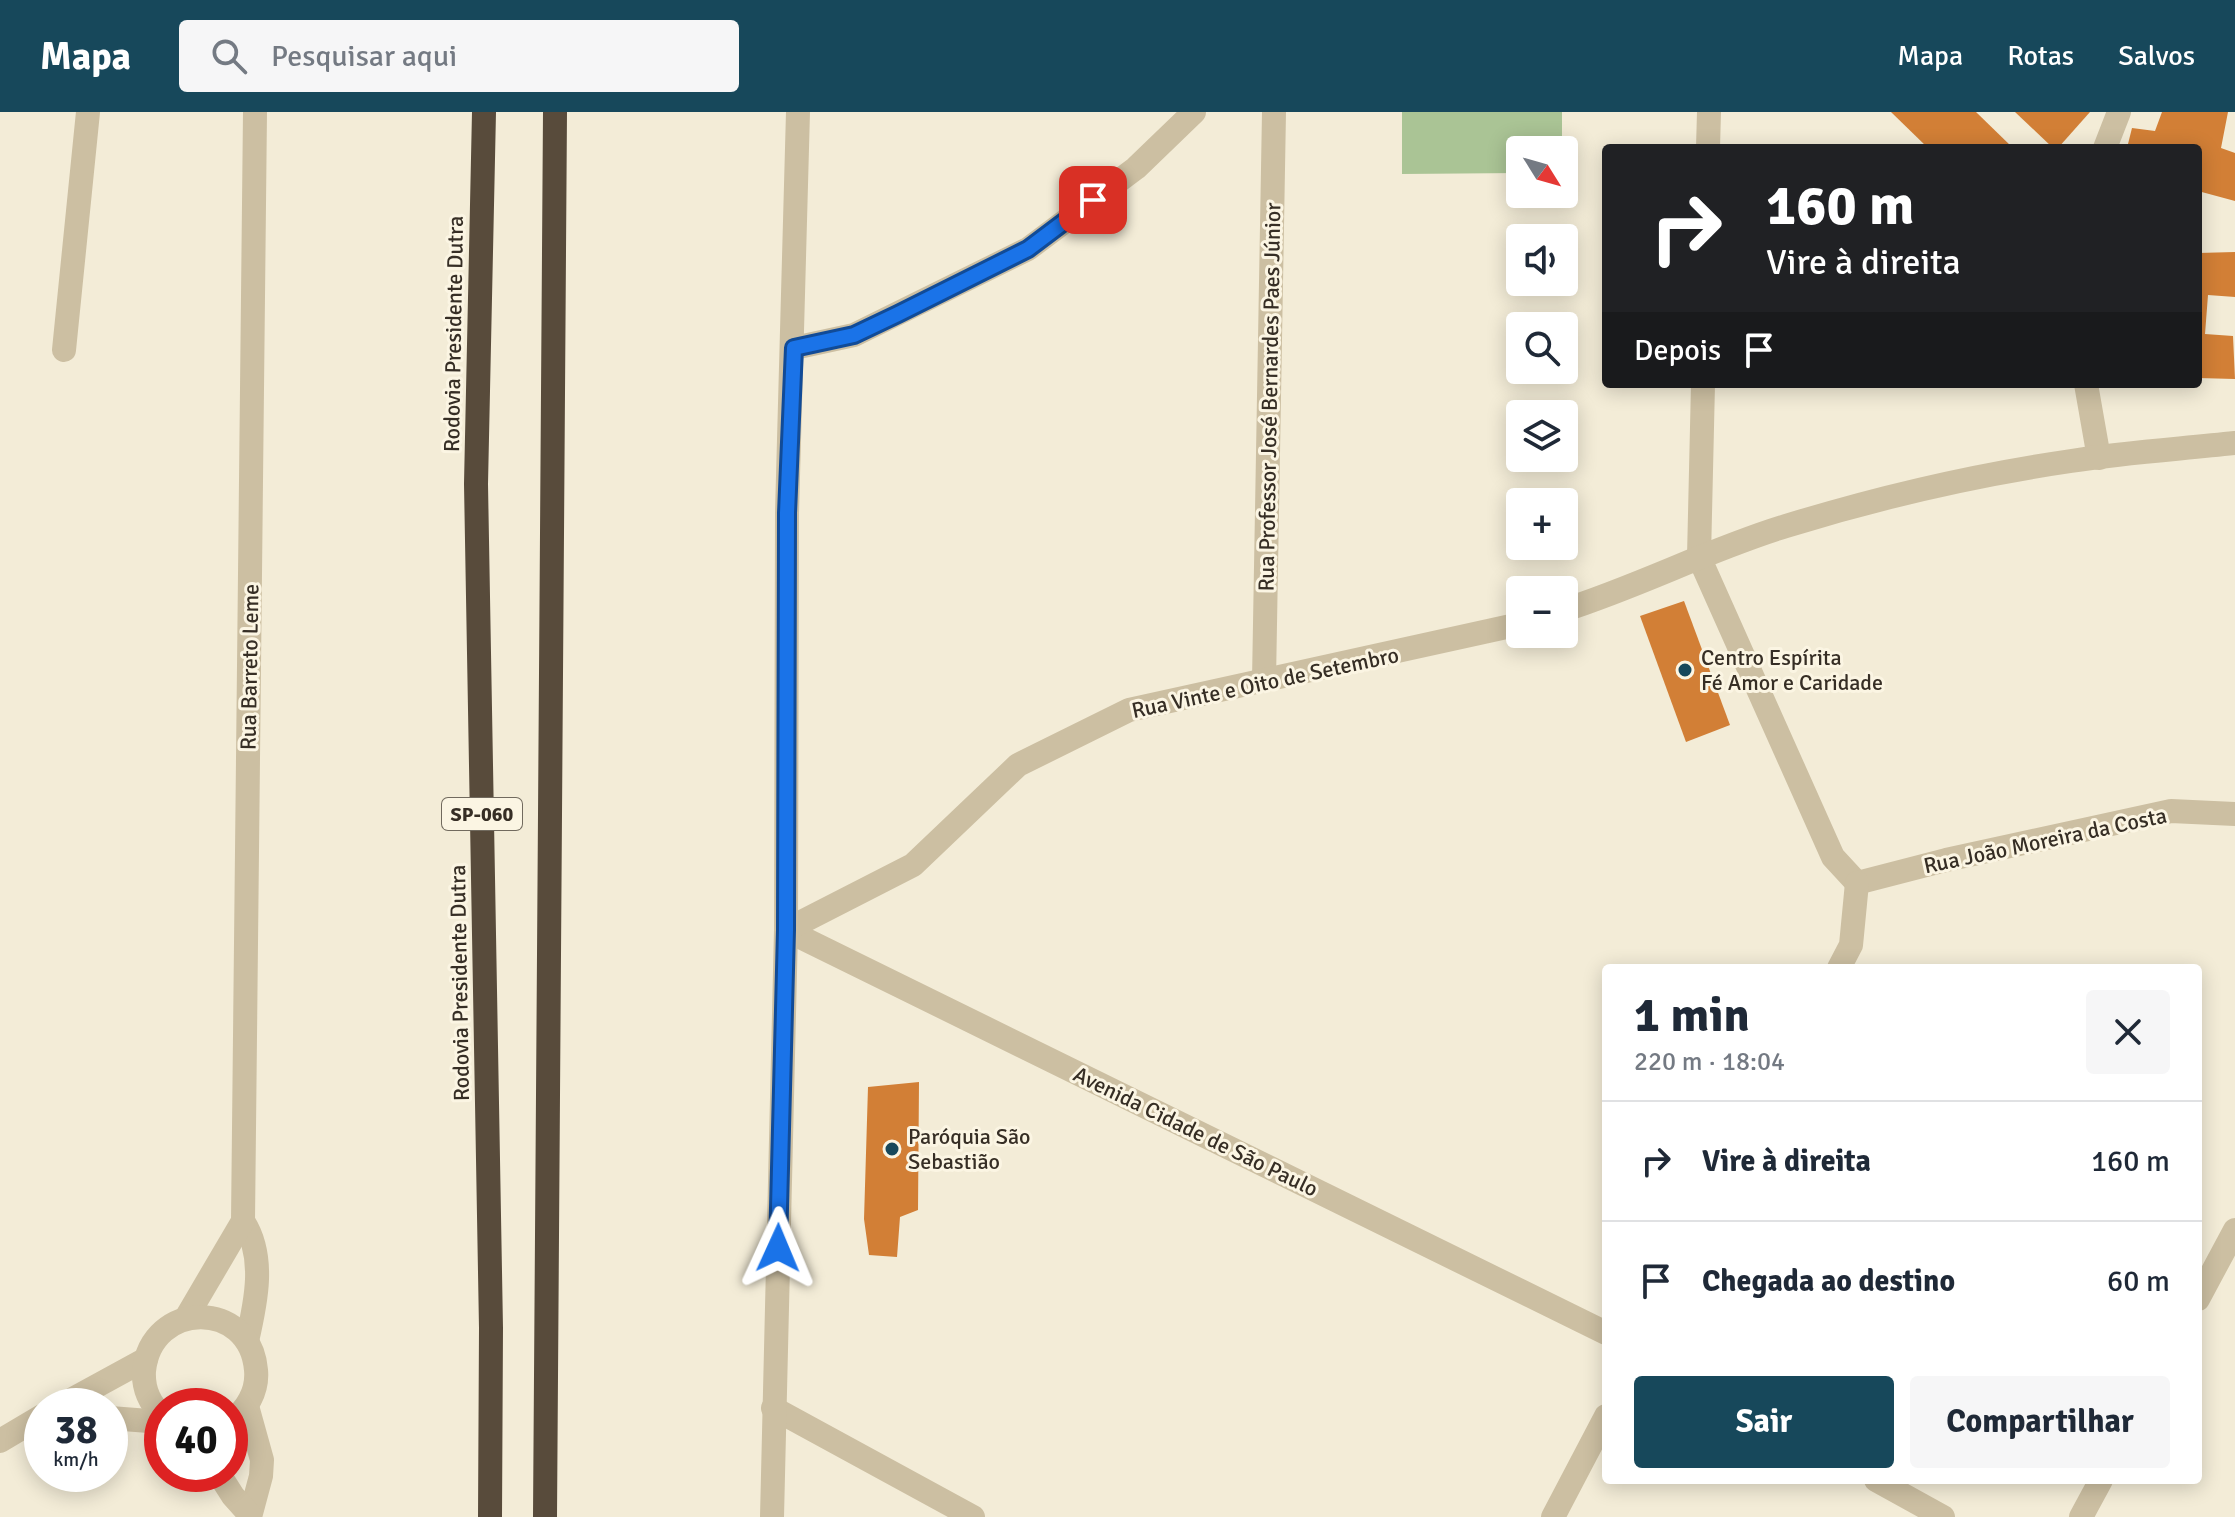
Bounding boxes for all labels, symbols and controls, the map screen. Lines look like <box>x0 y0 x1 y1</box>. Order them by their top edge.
search box <box>179 20 739 92</box>
text: Mapa <box>40 33 131 80</box>
icon: search <box>207 34 251 78</box>
text: Pesquisar aqui <box>271 38 457 75</box>
text: Mapa <box>1897 39 1963 73</box>
text: Rotas <box>2007 39 2074 73</box>
text: Salvos <box>2118 39 2195 73</box>
north arrow <box>1506 136 1578 208</box>
map controls <box>1506 136 1578 648</box>
pin <box>1059 166 1127 234</box>
text: 160 m <box>1766 171 1914 240</box>
icon: right <box>1634 176 1738 280</box>
icon: arrive <box>1071 178 1115 222</box>
street label: Rua Professor José Bernardes Paes Júnior <box>1253 202 1286 592</box>
street label: Rodovia Presidente Dutra <box>438 216 469 452</box>
button: sound <box>1506 224 1578 296</box>
text: Vire à direita <box>1766 240 1961 285</box>
button: search <box>1506 312 1578 384</box>
icon: arrive <box>1737 328 1781 372</box>
text: Depois <box>1634 332 1721 369</box>
button: layers <box>1506 400 1578 472</box>
button: + <box>1506 488 1578 560</box>
button: − <box>1506 576 1578 648</box>
street label: Rua Barreto Leme <box>235 584 264 750</box>
street label: Rua Vinte e Oito de Setembro <box>1129 641 1401 724</box>
place label: Centro Espírita Fé Amor e Caridade <box>1701 644 1883 696</box>
marker: Centro Espírita Fé Amor e Caridade <box>1676 661 1694 679</box>
road number: SP-060 <box>442 798 522 830</box>
street label: Rua João Moreira da Costa <box>1921 802 2169 879</box>
street label: Rodovia Presidente Dutra <box>444 865 475 1101</box>
text: 1 min <box>1634 986 1750 1045</box>
button: close <box>2086 990 2170 1074</box>
text: 220 m · 18:04 <box>1634 1046 1785 1078</box>
street label: Avenida Cidade de São Paulo <box>1069 1060 1323 1203</box>
place label: Paróquia São Sebastião <box>908 1123 1031 1175</box>
icon: right <box>1634 1139 1678 1183</box>
marker: Paróquia São Sebastião <box>883 1140 901 1158</box>
text: Vire à direita <box>1702 1143 1871 1180</box>
text: 160 m <box>2091 1143 2170 1180</box>
position arrow <box>736 1206 820 1290</box>
icon: arrive <box>1634 1259 1678 1303</box>
text: Chegada ao destino <box>1702 1263 1955 1300</box>
text: 60 m <box>2107 1263 2170 1300</box>
button: Sair <box>1634 1376 1894 1468</box>
button: Compartilhar <box>1910 1376 2170 1468</box>
speed limit sign: 40 <box>144 1388 248 1492</box>
text: 38 <box>54 1405 98 1455</box>
text: km/h <box>53 1447 99 1472</box>

